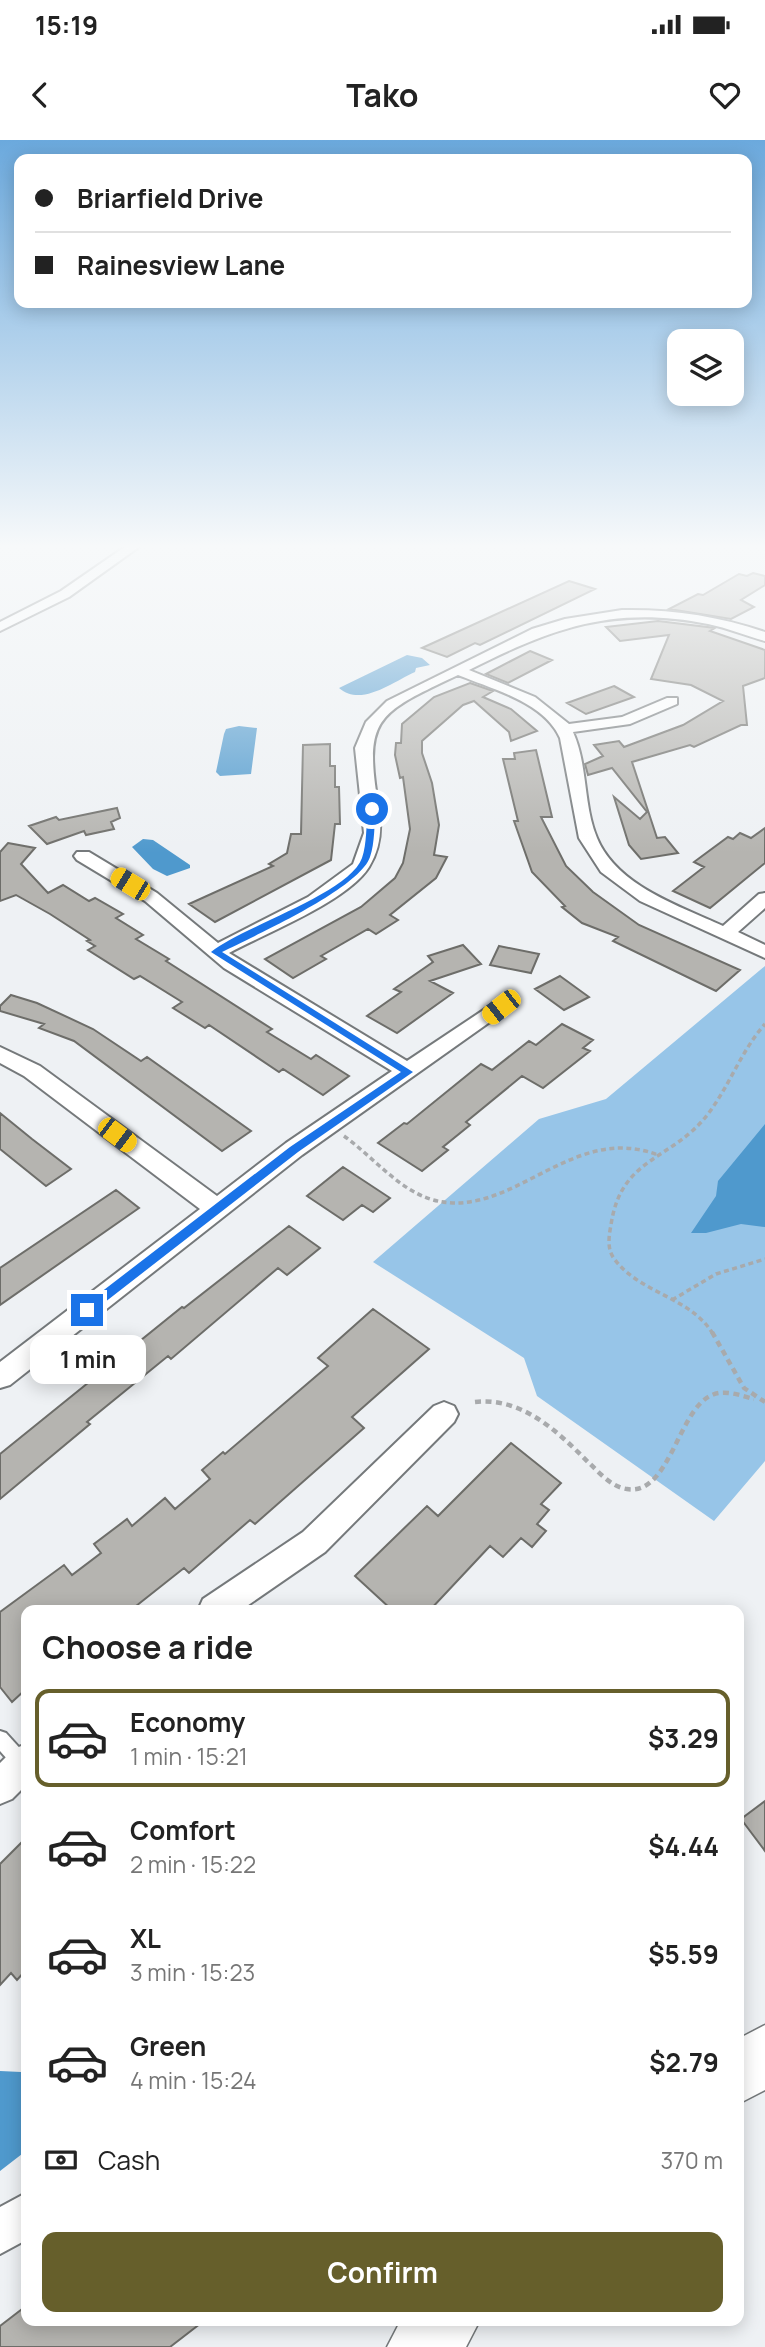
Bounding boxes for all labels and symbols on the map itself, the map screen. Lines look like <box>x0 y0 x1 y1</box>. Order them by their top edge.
route start <box>356 793 388 825</box>
car <box>107 864 154 904</box>
car <box>478 986 525 1028</box>
car <box>94 1114 141 1156</box>
route end <box>71 1294 103 1326</box>
callout: 1 min <box>29 1334 145 1384</box>

